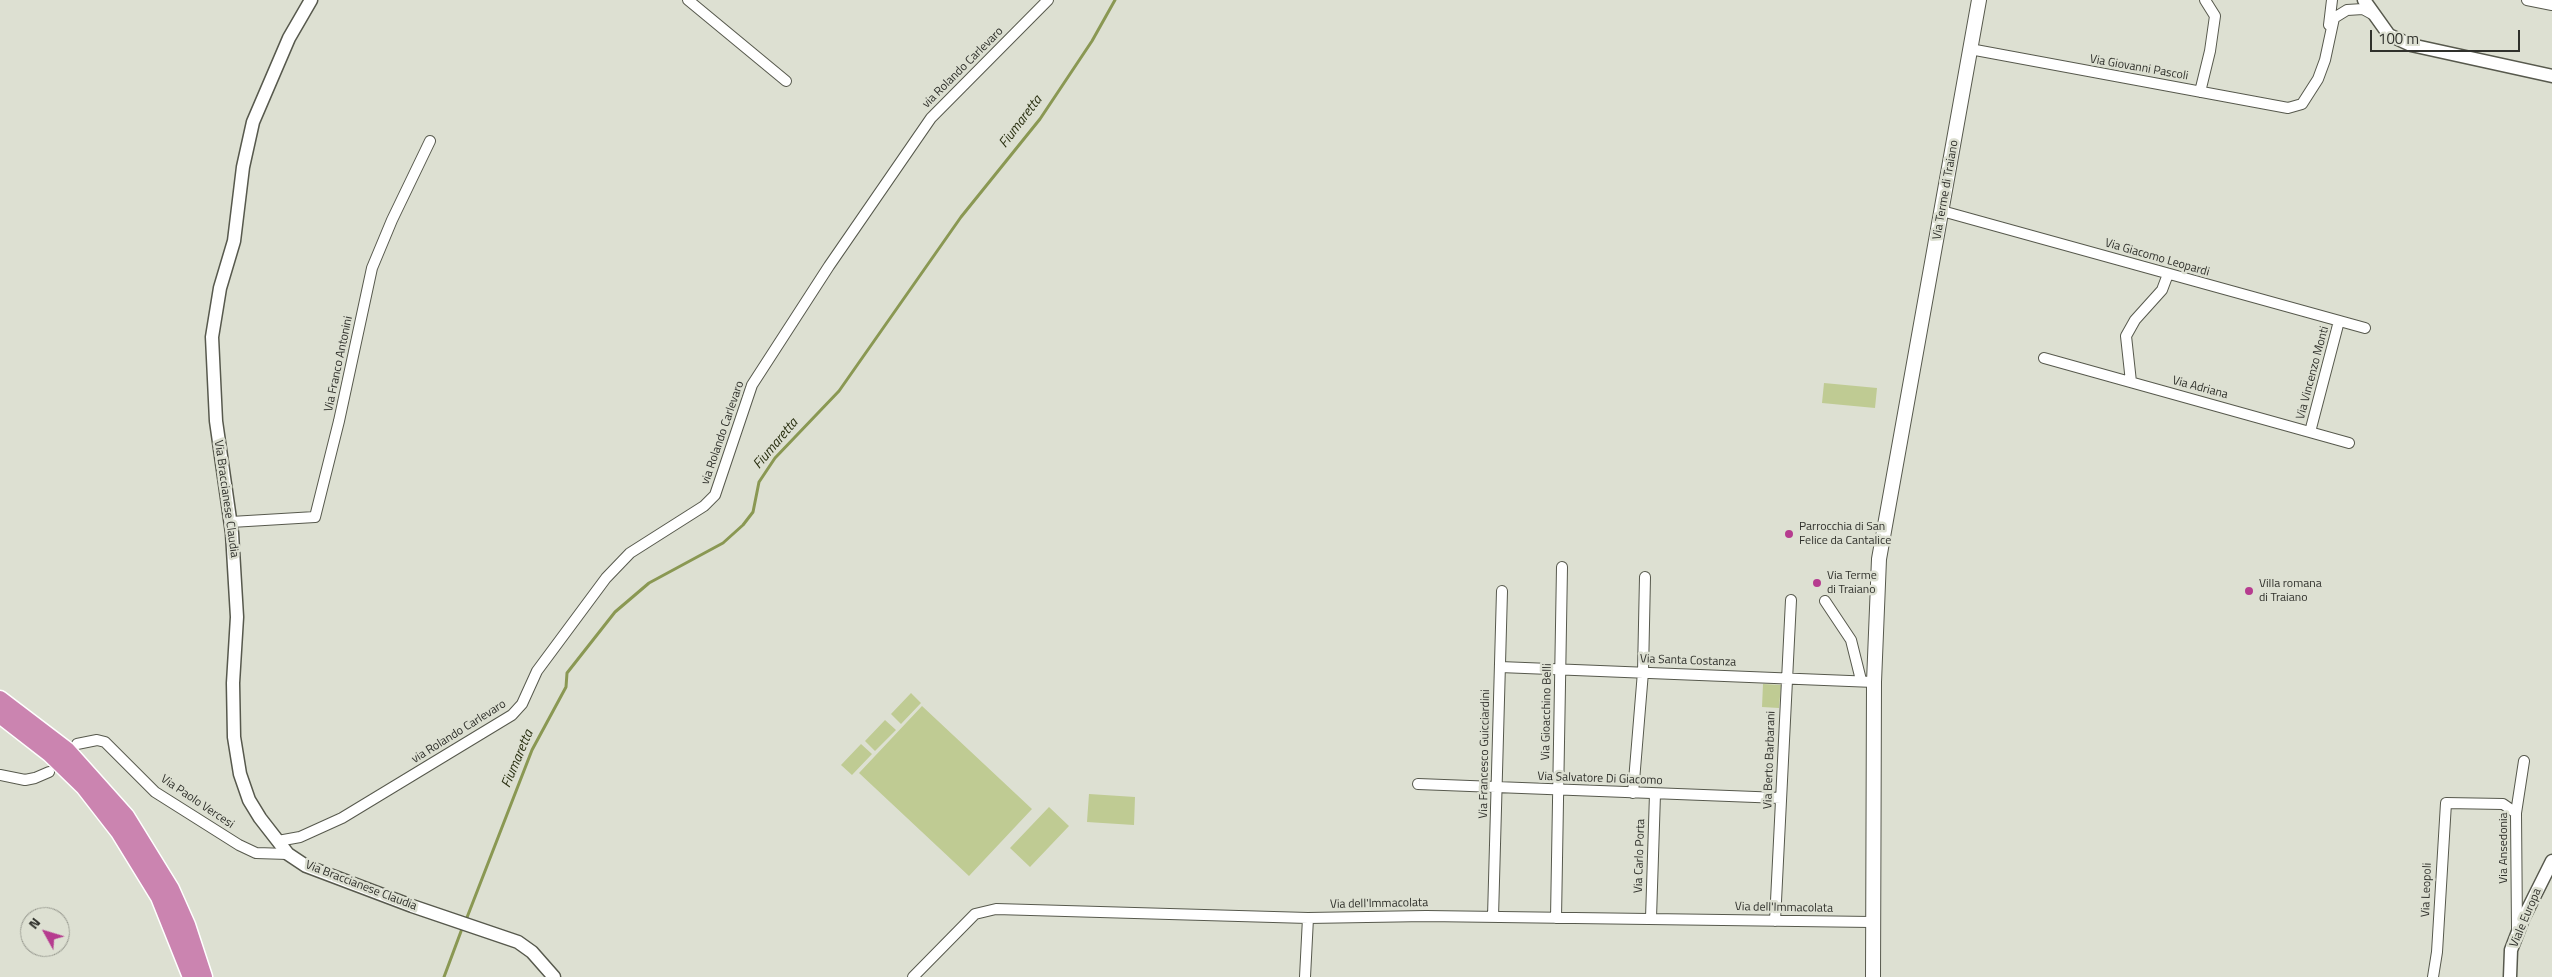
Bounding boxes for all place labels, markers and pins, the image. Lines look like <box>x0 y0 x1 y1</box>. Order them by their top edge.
place label: Parrocchia di San Felice da Cantalice <box>1799 520 1891 548</box>
marker: Parrocchia di San Felice da Cantalice <box>1783 528 1795 540</box>
place label: Via Terme di Traiano <box>1827 569 1877 597</box>
marker: Via Terme di Traiano <box>1811 577 1823 589</box>
place label: Villa romana di Traiano <box>2259 577 2322 605</box>
marker: Villa romana di Traiano <box>2243 585 2255 597</box>

